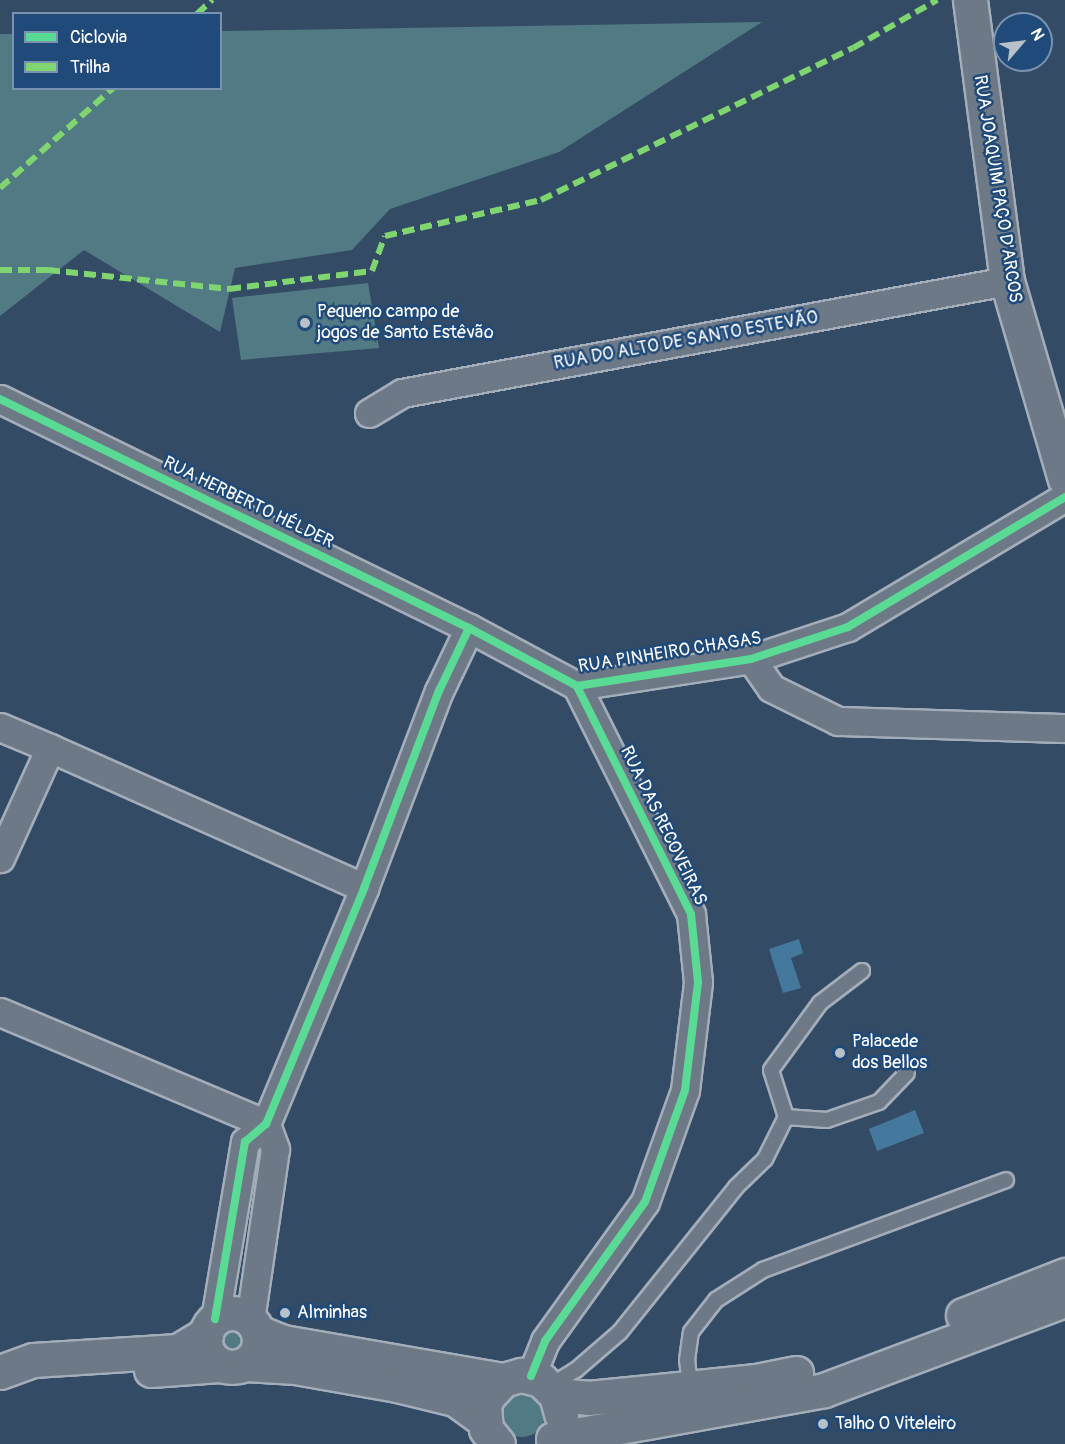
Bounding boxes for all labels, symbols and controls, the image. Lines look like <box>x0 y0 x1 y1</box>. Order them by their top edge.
legend <box>12 12 222 90</box>
north arrow <box>993 12 1053 72</box>
text: N <box>1026 25 1048 44</box>
text: Ciclovia <box>70 26 127 49</box>
text: Trilha <box>70 56 110 79</box>
street label: RUA JOAQUIM PAÇO D'ARCOS <box>968 74 1026 304</box>
place label: Pequeno campo de jogos de Santo Estêvão <box>317 302 494 344</box>
street label: RUA DO ALTO DE SANTO ESTEVÃO <box>552 307 820 375</box>
marker: Pequeno campo de jogos de Santo Estêvão <box>298 316 312 330</box>
street label: RUA HERBERTO HÉLDER <box>159 452 337 554</box>
street label: RUA PINHEIRO CHAGAS <box>577 628 763 678</box>
street label: RUA DAS RECOVEIRAS <box>615 743 711 909</box>
place label: Palacede dos Bellos <box>852 1032 927 1074</box>
marker: Palacede dos Bellos <box>833 1046 847 1060</box>
place label: Alminhas <box>297 1302 367 1324</box>
marker: Alminhas <box>278 1306 292 1320</box>
place label: Talho O Viteleiro <box>835 1413 956 1435</box>
marker: Talho O Viteleiro <box>816 1417 830 1431</box>

